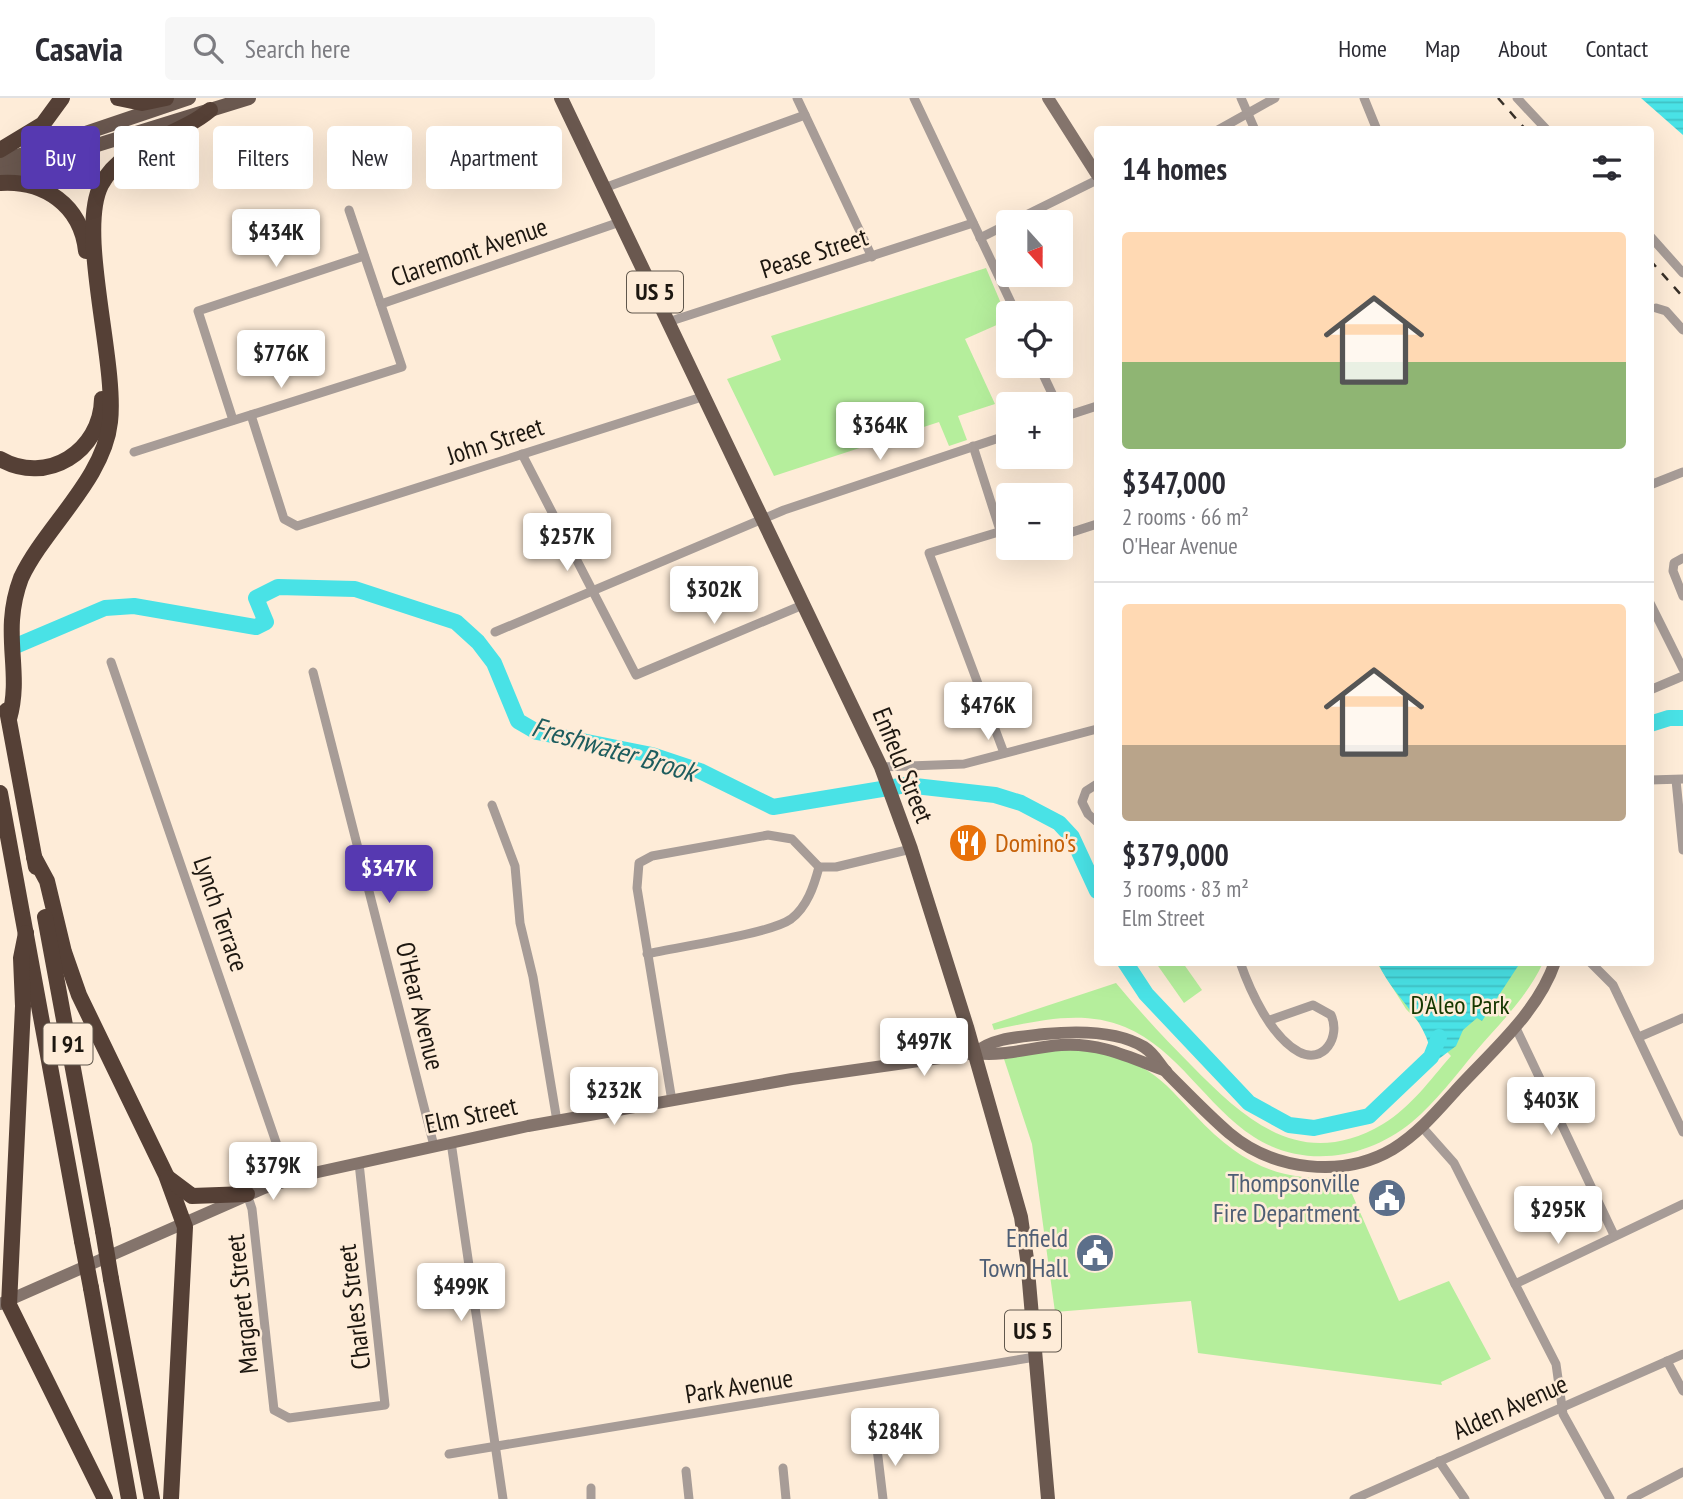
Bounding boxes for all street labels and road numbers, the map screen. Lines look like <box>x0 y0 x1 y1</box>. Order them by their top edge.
street label: Claremont Avenue <box>386 209 552 294</box>
street label: Pease Street <box>756 220 872 285</box>
road number: US 5 <box>627 272 683 312</box>
street label: John Street <box>441 409 547 472</box>
street label: Enfield Street <box>865 702 941 827</box>
street label: Lynch Terrace <box>186 852 257 976</box>
street label: O'Hear Avenue <box>389 938 452 1073</box>
road number: I 91 <box>43 1024 92 1064</box>
street label: Elm Street <box>422 1089 520 1140</box>
street label: Margaret Street <box>218 1233 265 1375</box>
street label: Charles Street <box>329 1243 378 1372</box>
road number: US 5 <box>1005 1310 1061 1352</box>
street label: Park Avenue <box>683 1361 795 1410</box>
street label: Alden Avenue <box>1447 1367 1572 1446</box>

